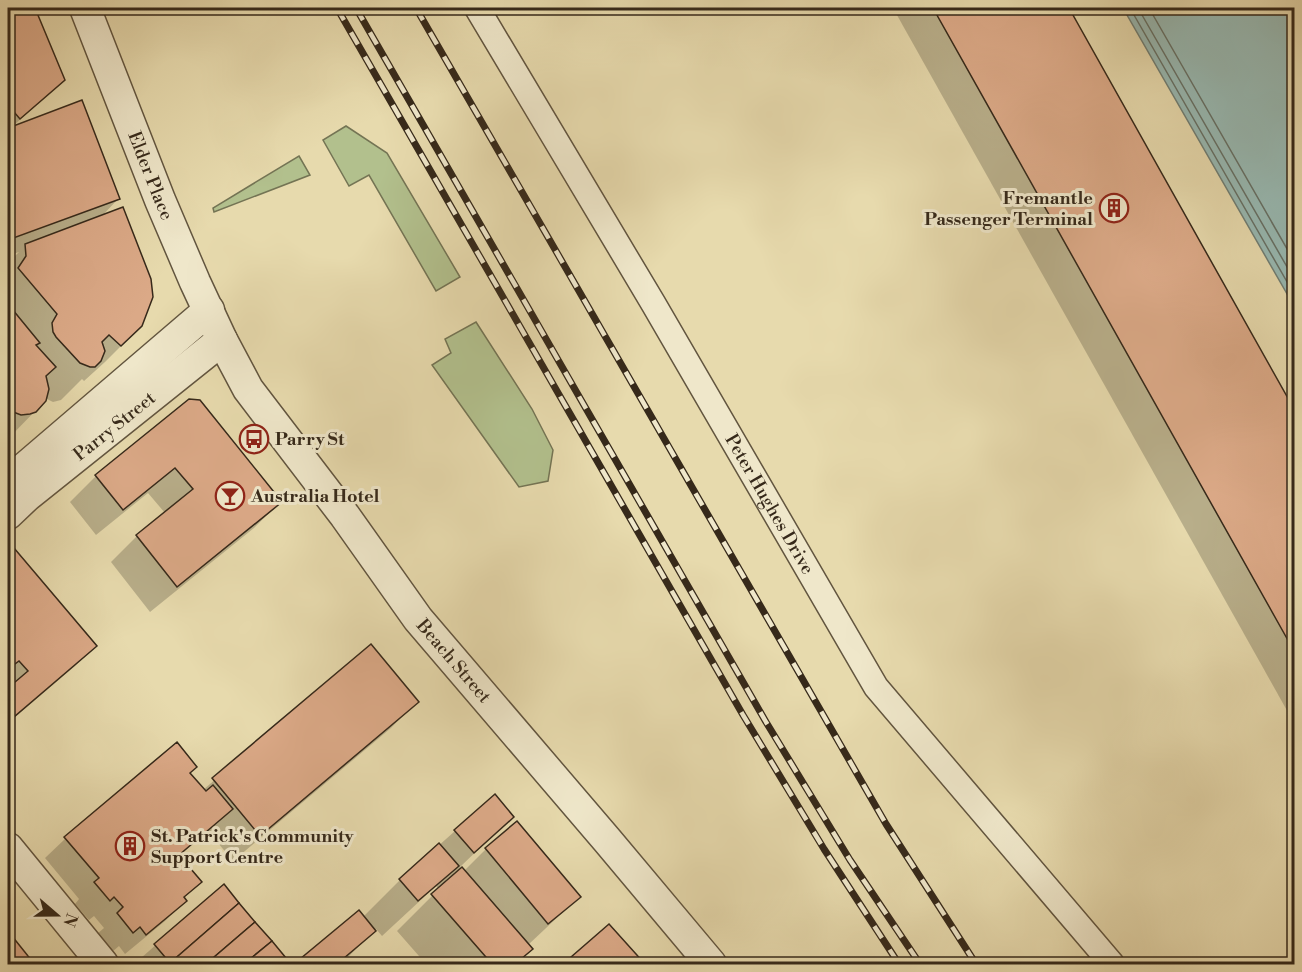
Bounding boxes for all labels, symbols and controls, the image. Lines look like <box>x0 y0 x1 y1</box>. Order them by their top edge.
street label: Elder Place <box>122 128 178 224</box>
place label: Fremantle Passenger Terminal <box>924 187 1093 231</box>
building icon: Fremantle Passenger Terminal <box>1098 192 1130 224</box>
street label: Parry Street <box>69 386 161 466</box>
bus stop icon: Parry St <box>238 423 270 455</box>
place label: Parry St <box>275 428 345 451</box>
street label: Peter Hughes Drive <box>720 430 819 579</box>
bar icon: Australia Hotel <box>214 480 246 512</box>
place label: Australia Hotel <box>250 485 380 508</box>
street label: Beach Street <box>411 614 496 708</box>
place label: St. Patrick's Community Support Centre <box>151 825 354 869</box>
building icon: St. Patrick's Community Support Centre <box>114 830 146 862</box>
north arrow <box>27 885 87 945</box>
text: N <box>58 910 82 929</box>

